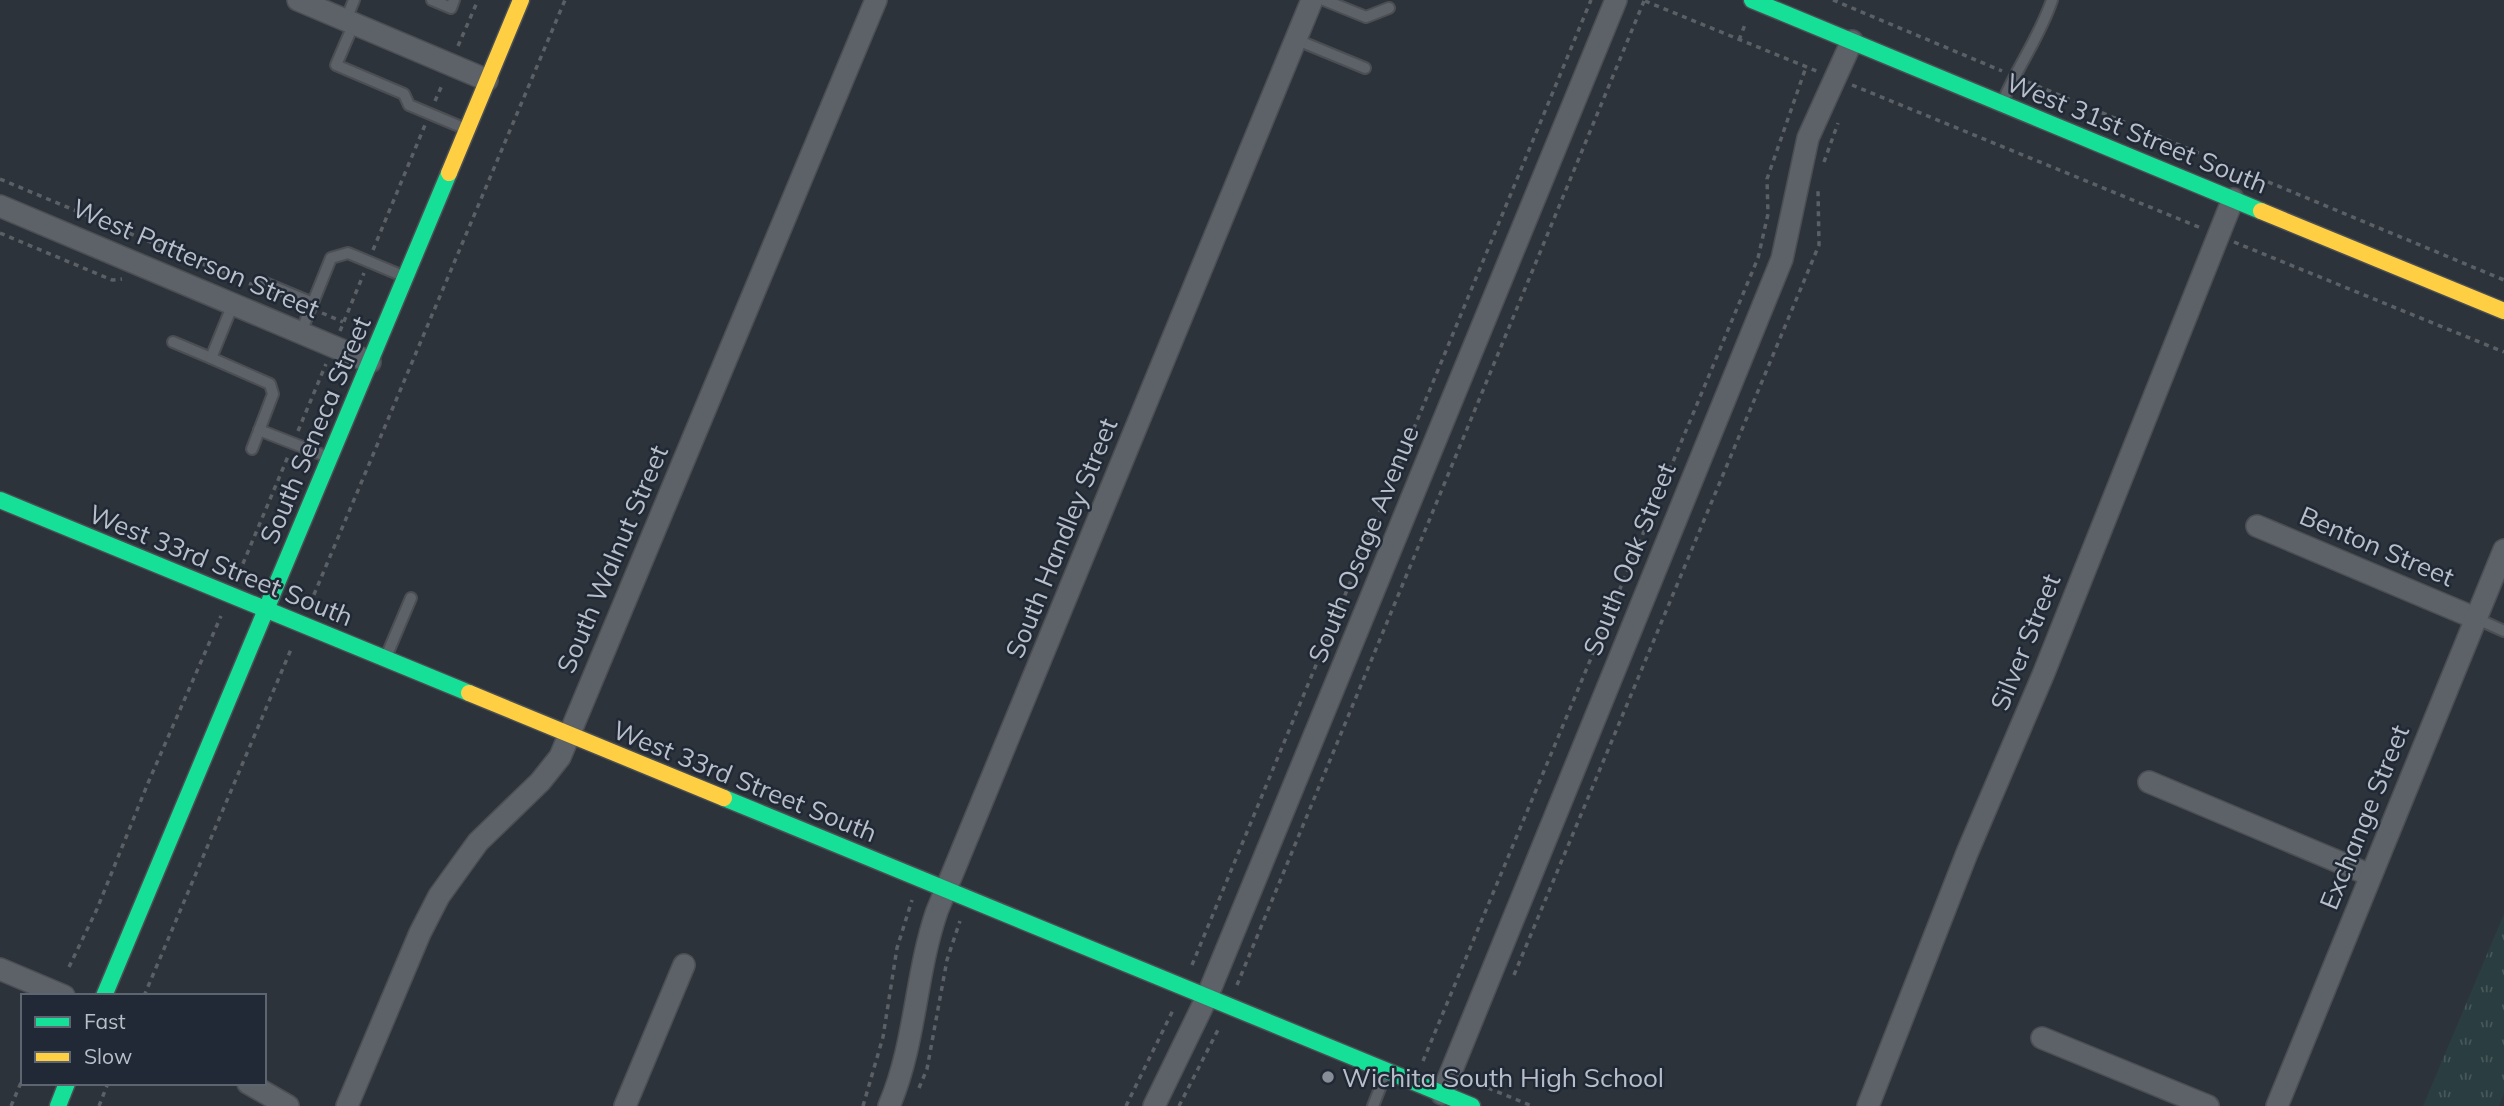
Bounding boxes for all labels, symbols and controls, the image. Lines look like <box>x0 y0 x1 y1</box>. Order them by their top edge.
street label: West 31st Street South <box>2001 65 2273 201</box>
street label: West Patterson Street <box>68 191 324 325</box>
street label: South Seneca Street <box>252 311 378 549</box>
street label: South Handley Street <box>998 413 1124 663</box>
street label: South Osage Avenue <box>1300 421 1426 667</box>
street label: South Walnut Street <box>549 440 675 678</box>
street label: South Oak Street <box>1575 458 1683 660</box>
street label: West 33rd Street South <box>84 497 358 633</box>
street label: Benton Street <box>2295 499 2459 593</box>
street label: Silver Street <box>1983 569 2067 715</box>
street label: West 33rd Street South <box>608 713 882 849</box>
street label: Exchange Street <box>2312 720 2416 914</box>
legend <box>21 994 266 1085</box>
text: Fast <box>84 1008 126 1034</box>
text: Slow <box>84 1043 132 1069</box>
place label: Wichita South High School <box>1342 1061 1664 1094</box>
marker: Wichita South High School <box>1320 1069 1336 1085</box>

